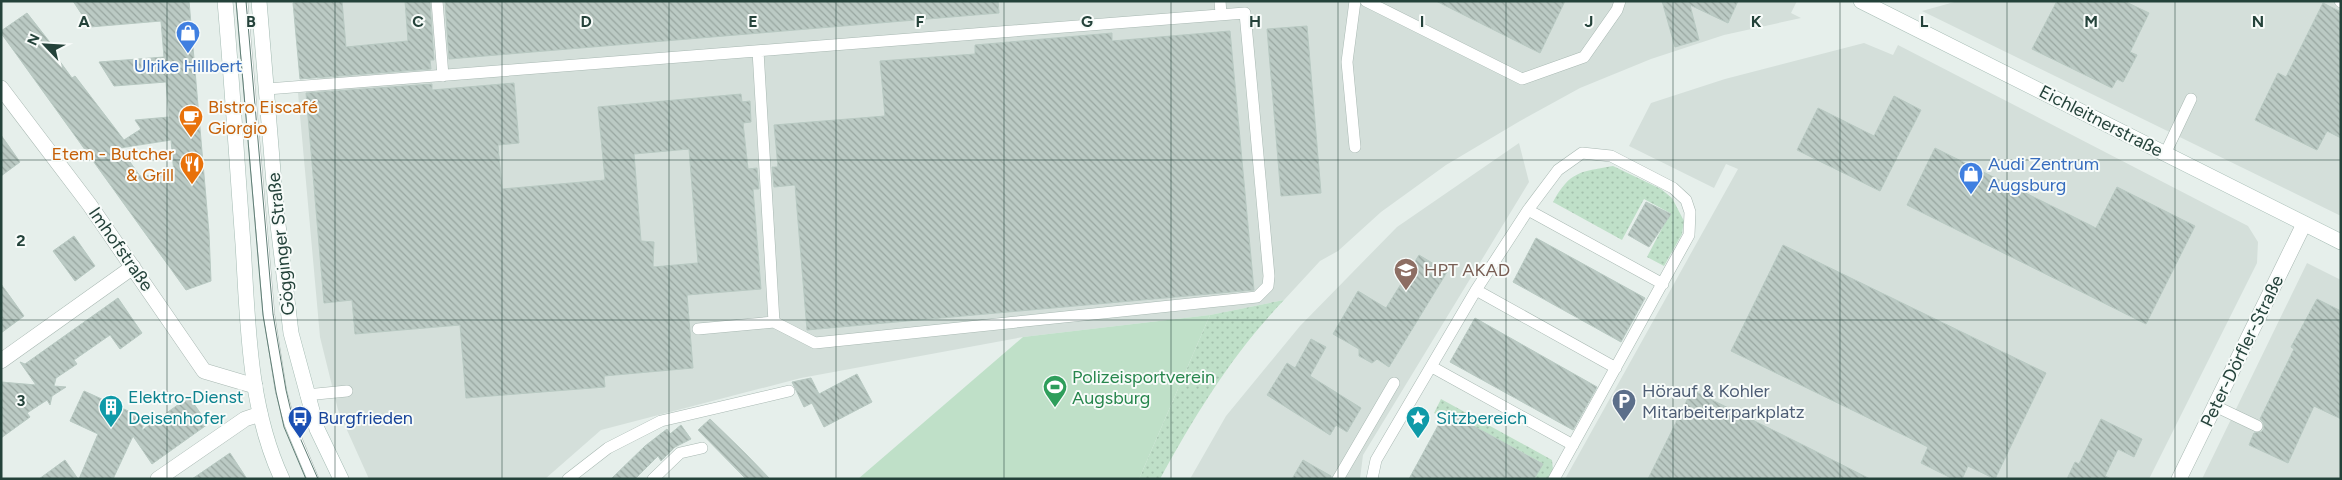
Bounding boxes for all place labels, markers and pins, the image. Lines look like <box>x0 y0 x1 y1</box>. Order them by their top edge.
shop icon: Ulrike Hillbert <box>175 20 201 54</box>
place label: Ulrike Hillbert <box>134 55 243 77</box>
place label: Bistro Eiscafé Giorgio <box>208 96 318 139</box>
cafe icon: Bistro Eiscafé Giorgio <box>178 104 204 138</box>
place label: Etem - Butcher & Grill <box>52 143 174 186</box>
restaurant icon: Etem - Butcher & Grill <box>179 151 205 185</box>
place label: Audi Zentrum Augsburg <box>1988 153 2099 196</box>
shop icon: Audi Zentrum Augsburg <box>1958 161 1984 195</box>
school or university icon: HPT AKAD <box>1393 257 1419 291</box>
place label: HPT AKAD <box>1424 259 1510 281</box>
place label: Polizeisportverein Augsburg <box>1072 366 1215 409</box>
sports icon: Polizeisportverein Augsburg <box>1042 374 1068 408</box>
place label: Hörauf & Kohler Mitarbeiterparkplatz <box>1642 380 1805 423</box>
place label: Elektro-Dienst Deisenhofer <box>128 386 244 429</box>
parking icon: Hörauf & Kohler Mitarbeiterparkplatz <box>1611 388 1637 422</box>
building icon: Elektro-Dienst Deisenhofer <box>98 394 124 428</box>
bus stop icon: Burgfrieden <box>287 405 313 439</box>
place icon: Sitzbereich <box>1405 405 1431 439</box>
place label: Burgfrieden <box>318 407 413 429</box>
place label: Sitzbereich <box>1436 407 1527 429</box>

